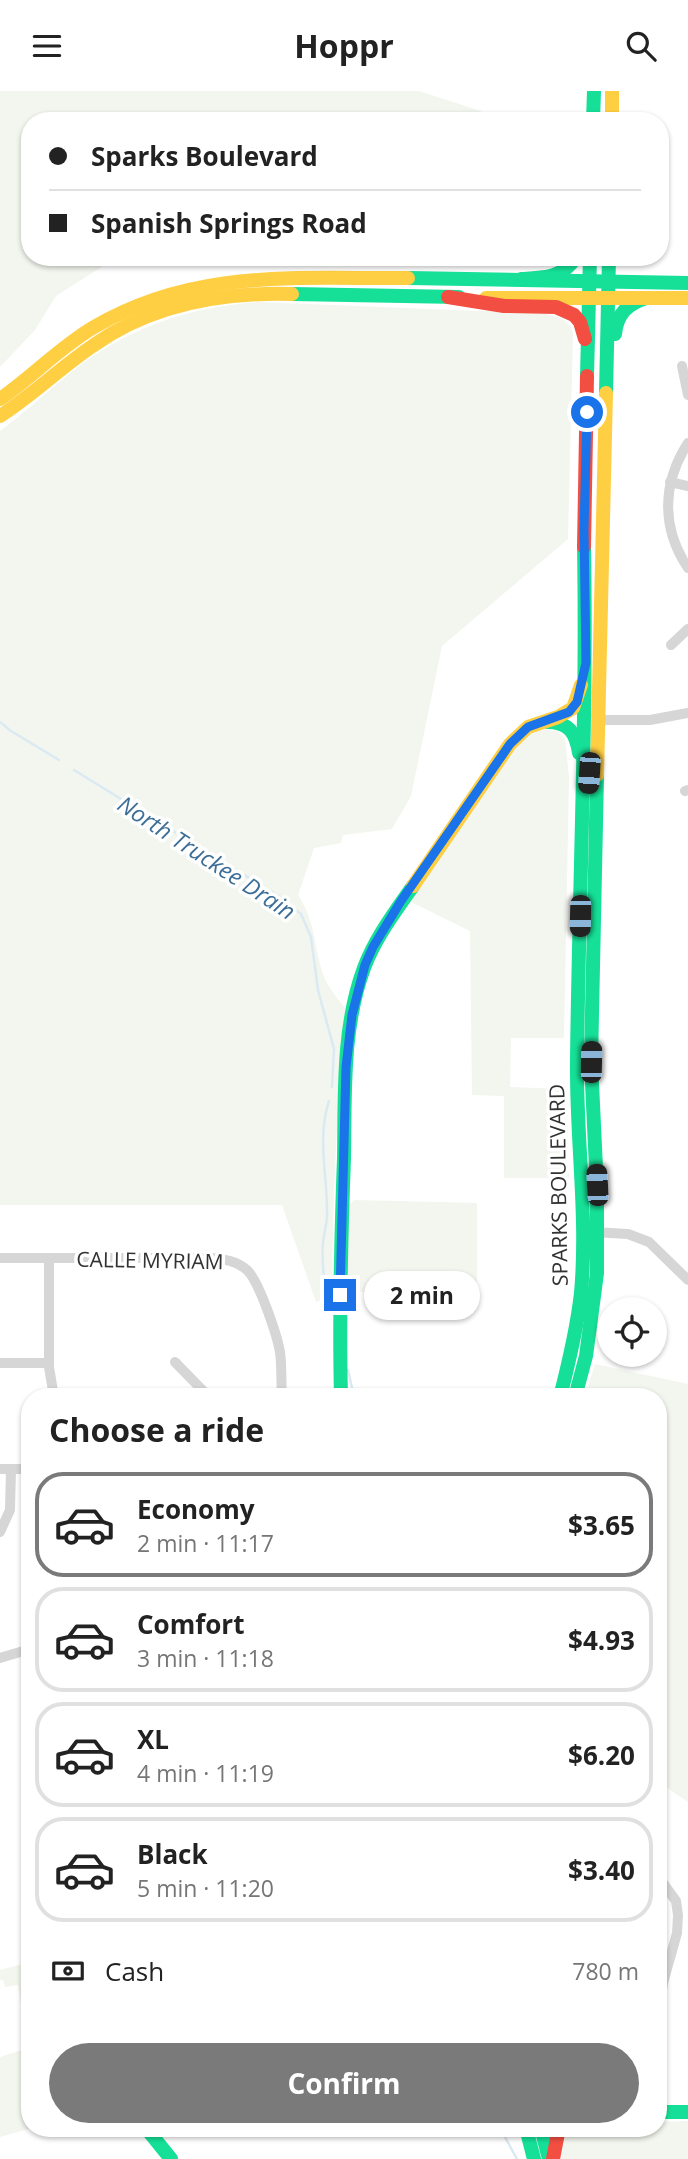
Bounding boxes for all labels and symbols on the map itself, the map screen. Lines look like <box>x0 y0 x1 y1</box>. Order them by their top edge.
route start <box>571 396 603 428</box>
car <box>578 751 601 795</box>
water label: North Truckee Drain <box>112 788 302 926</box>
car <box>570 895 591 937</box>
car <box>581 1041 602 1083</box>
street label: SPARKS BOULEVARD <box>542 1084 574 1286</box>
car <box>586 1163 609 1207</box>
street label: CALLE MYRIAM <box>76 1245 224 1275</box>
callout: 2 min <box>364 1271 480 1319</box>
route end <box>324 1279 356 1311</box>

